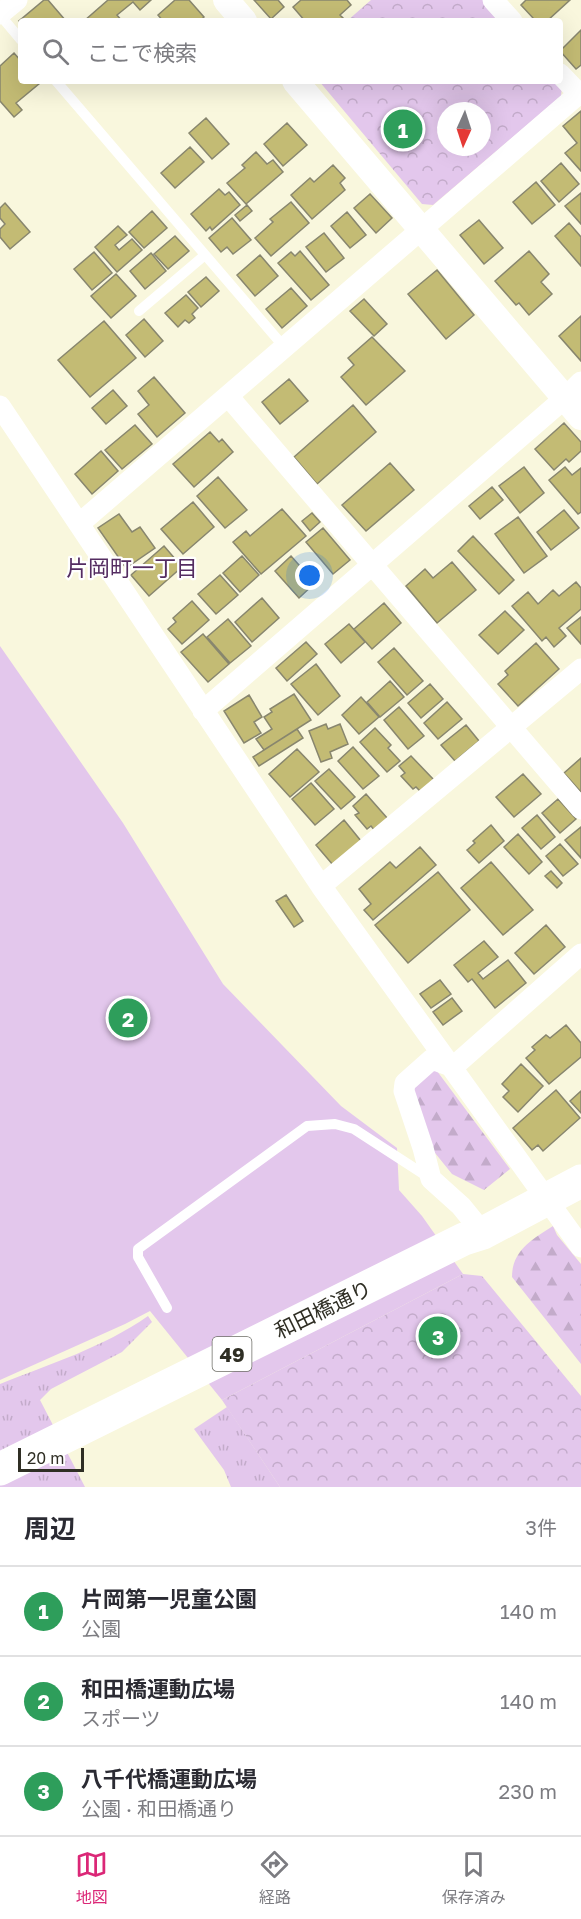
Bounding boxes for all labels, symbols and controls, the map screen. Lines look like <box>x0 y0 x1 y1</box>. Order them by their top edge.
search box <box>18 18 563 84</box>
icon: search <box>39 35 72 68</box>
text: ここで検索 <box>87 39 197 66</box>
north arrow <box>437 102 491 156</box>
pin: 1 <box>384 106 422 152</box>
district label: 片岡町一丁目 <box>66 554 198 581</box>
your location <box>295 561 324 590</box>
pin: 2 <box>108 996 148 1040</box>
street label: 和田橋通り <box>270 1274 376 1344</box>
pin: 3 <box>418 1314 458 1358</box>
road number: 49 <box>212 1337 252 1371</box>
scale bar <box>18 1445 84 1472</box>
text: 20 m <box>27 1448 64 1468</box>
text: 周辺 <box>24 1513 76 1544</box>
text: 3件 <box>525 1515 557 1539</box>
text: 片岡第一児童公園 <box>81 1585 257 1612</box>
text: 1 <box>38 1599 49 1623</box>
text: 140 m <box>500 1599 557 1623</box>
text: 公園 <box>81 1616 121 1640</box>
text: 和田橋運動広場 <box>81 1675 235 1702</box>
text: 2 <box>37 1689 50 1713</box>
text: 140 m <box>500 1689 557 1713</box>
text: スポーツ <box>81 1706 161 1730</box>
text: 八千代橋運動広場 <box>81 1765 257 1792</box>
text: 3 <box>37 1779 50 1803</box>
text: 230 m <box>499 1779 557 1803</box>
text: 公園 · 和田橋通り <box>81 1796 237 1820</box>
tab: 地図 <box>75 1848 108 1908</box>
tab: 経路 <box>258 1848 291 1908</box>
tab: 保存済み <box>442 1848 506 1908</box>

